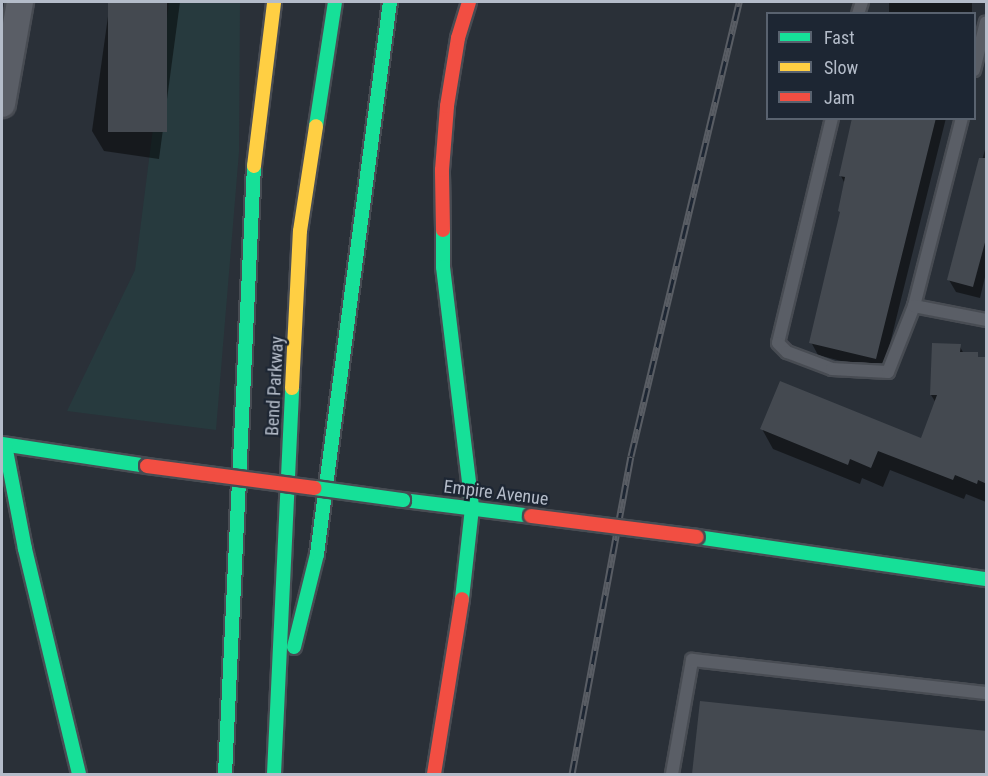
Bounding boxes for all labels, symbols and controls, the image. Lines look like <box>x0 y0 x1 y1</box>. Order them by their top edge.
legend <box>766 12 976 120</box>
text: Fast <box>824 27 855 48</box>
text: Slow <box>824 57 858 78</box>
text: Jam <box>824 87 855 108</box>
street label: Bend Parkway <box>262 336 288 436</box>
street label: Empire Avenue <box>442 476 550 510</box>

